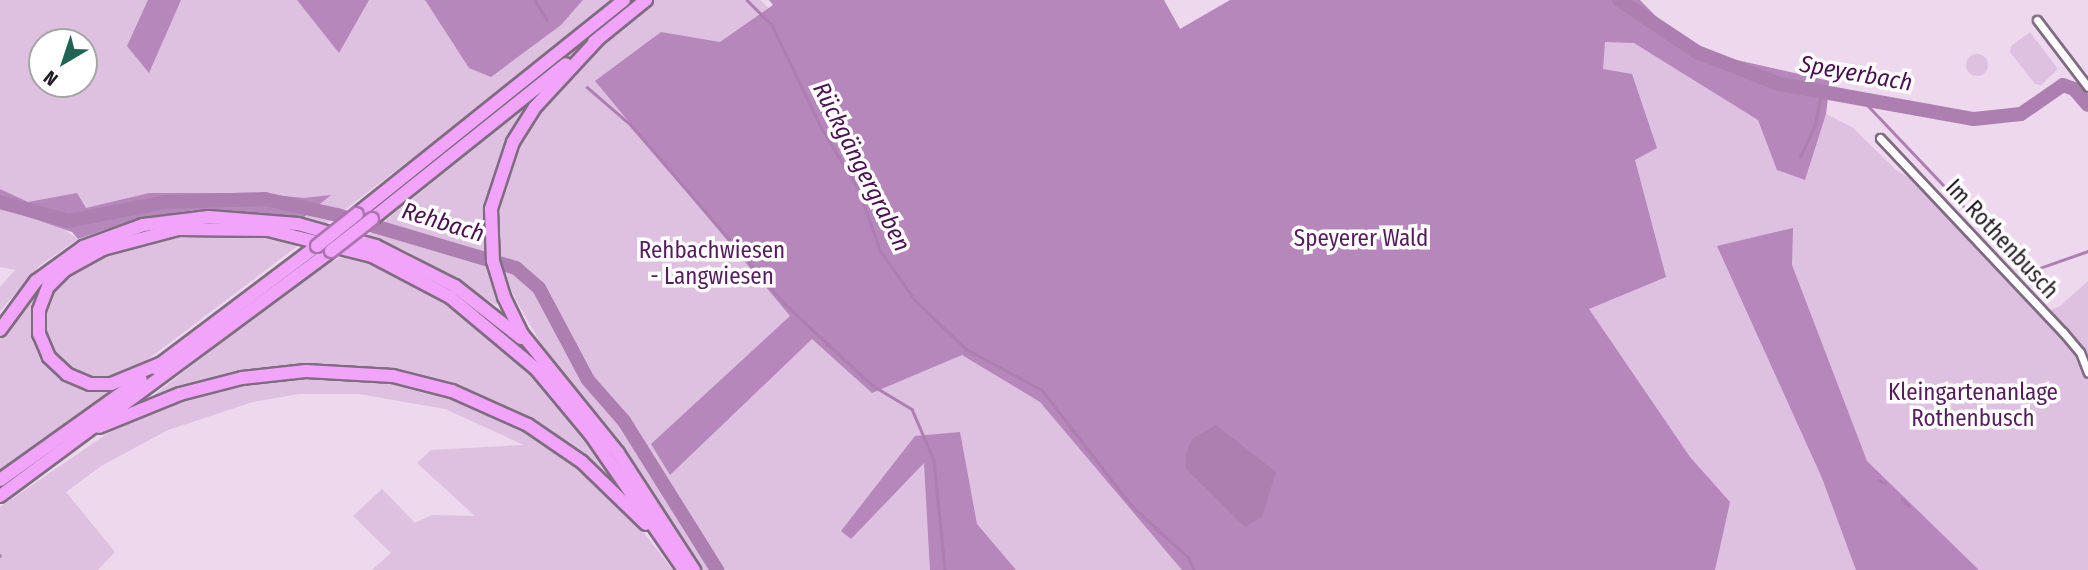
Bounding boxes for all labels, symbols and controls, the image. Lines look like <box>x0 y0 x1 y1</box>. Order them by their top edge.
north arrow <box>28 28 98 98</box>
water label: Speyerbach <box>1797 50 1915 98</box>
text: N <box>39 66 62 91</box>
water label: Rückgängergraben <box>806 78 916 256</box>
street label: Im Rothenbusch <box>1940 174 2064 304</box>
water label: Rehbach <box>398 197 488 249</box>
park label: Speyerer Wald <box>1294 224 1428 252</box>
park label: Rehbachwiesen - Langwiesen <box>639 236 785 290</box>
park label: Kleingartenanlage Rothenbusch <box>1888 378 2058 432</box>

